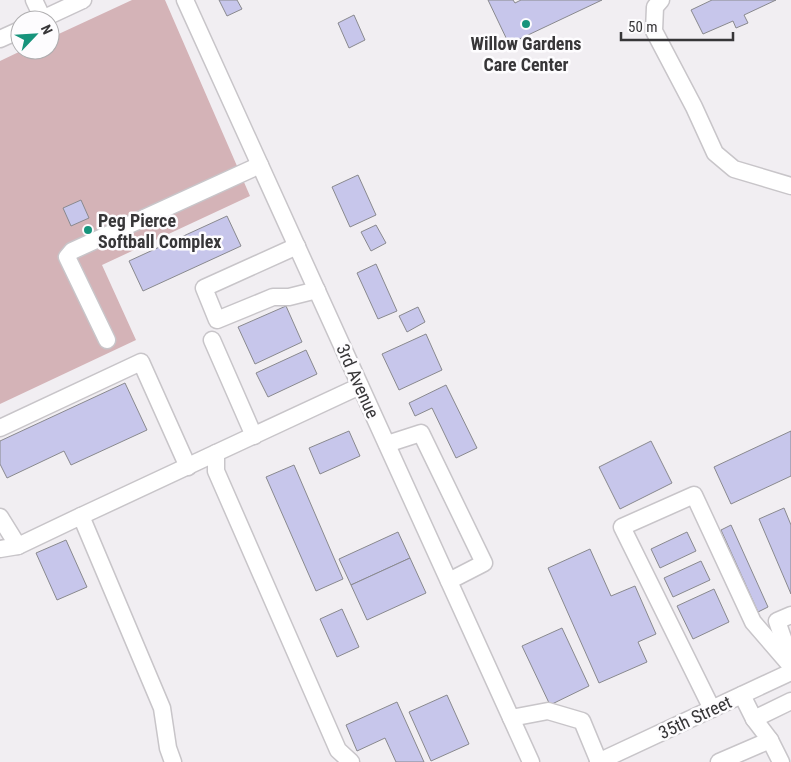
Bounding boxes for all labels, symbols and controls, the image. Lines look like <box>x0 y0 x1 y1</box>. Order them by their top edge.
north arrow <box>10 10 60 60</box>
scale bar <box>621 10 734 42</box>
marker: Willow Gardens Care Center <box>520 18 532 30</box>
text: 50 m <box>628 18 658 36</box>
text: N <box>38 22 56 37</box>
place label: Willow Gardens Care Center <box>471 33 581 75</box>
place label: Peg Pierce Softball Complex <box>98 210 221 252</box>
marker: Peg Pierce Softball Complex <box>82 224 94 236</box>
street label: 3rd Avenue <box>332 341 384 421</box>
street label: 35th Street <box>655 691 735 743</box>

